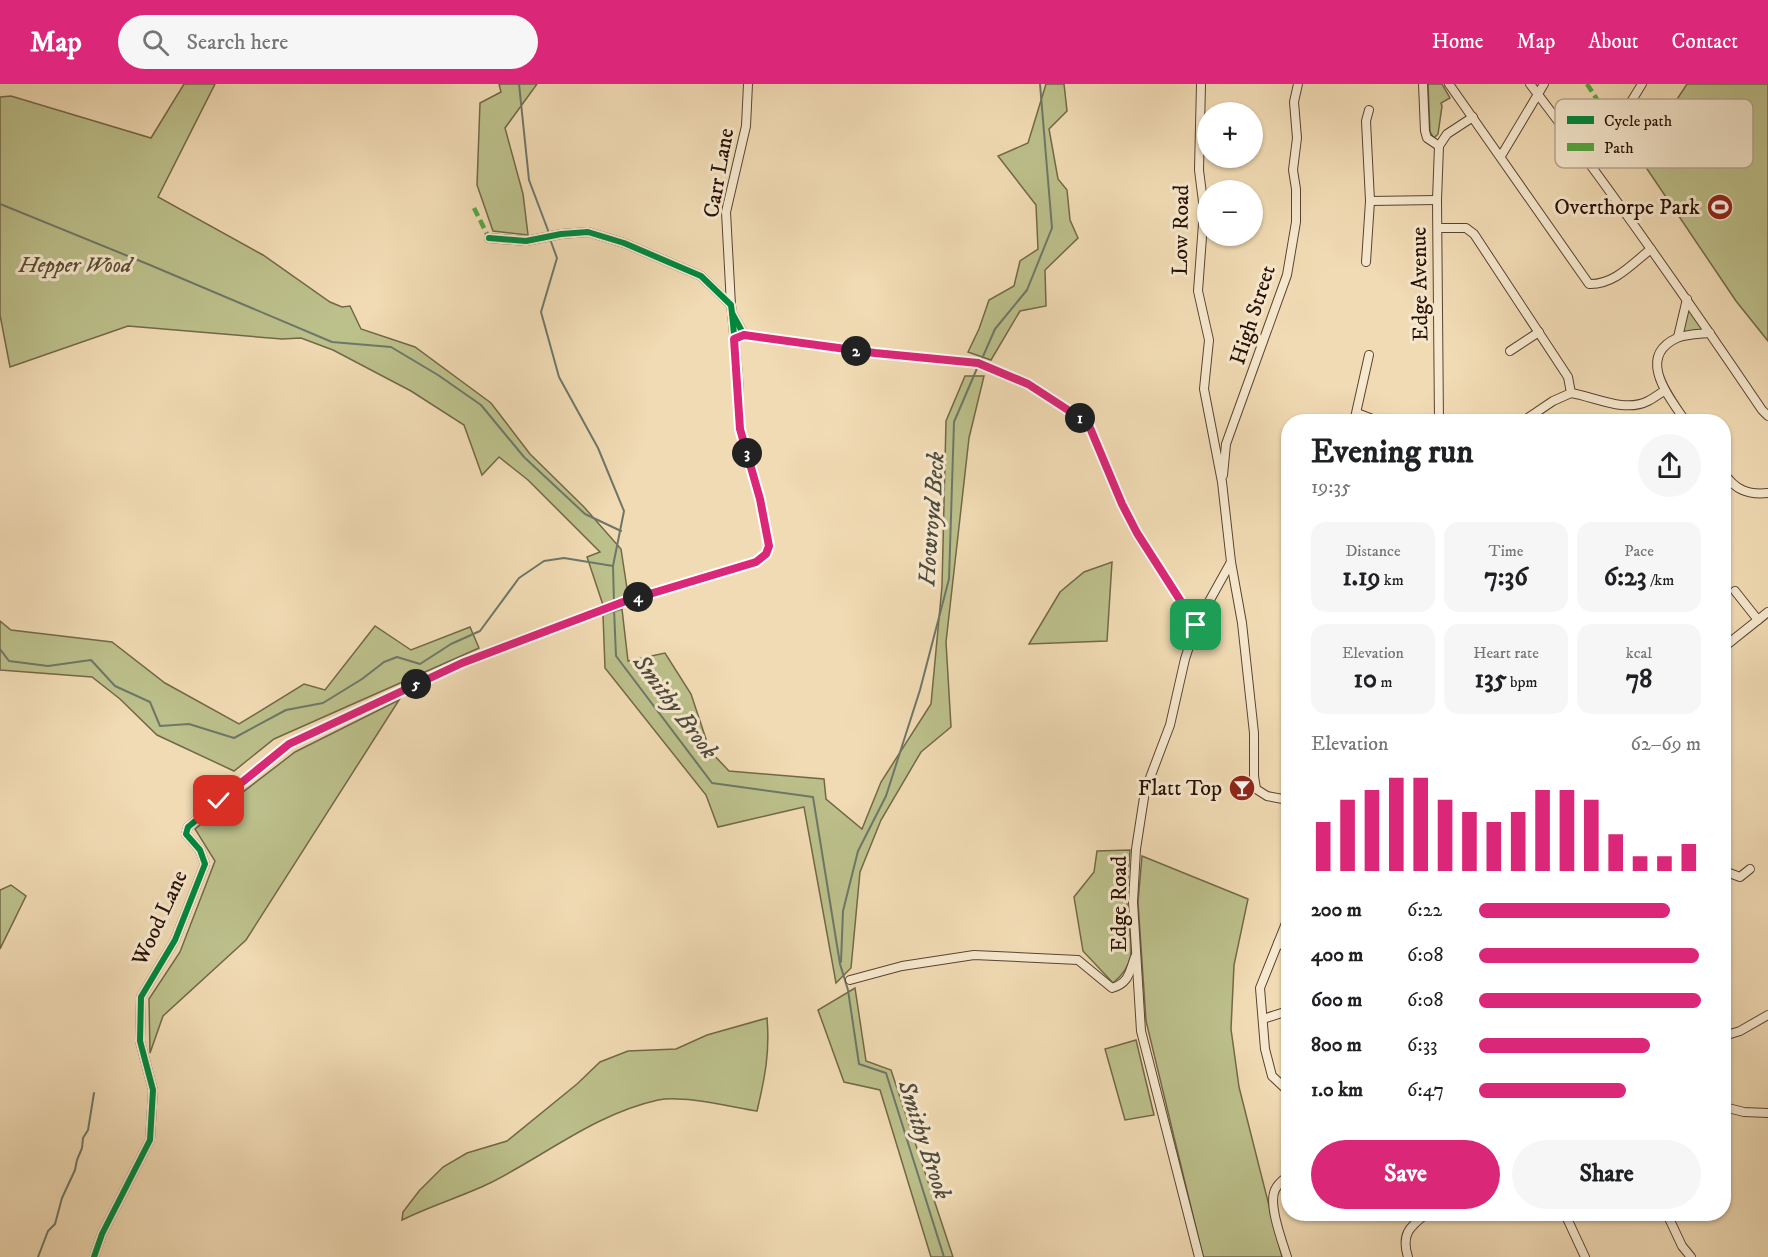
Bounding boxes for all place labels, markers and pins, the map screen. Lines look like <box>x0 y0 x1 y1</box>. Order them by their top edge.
sports icon: Overthorpe Park <box>1705 192 1735 222</box>
place label: Overthorpe Park <box>1554 194 1700 221</box>
pin: 2 <box>841 336 871 366</box>
pin: 1 <box>1065 403 1095 433</box>
pin: 3 <box>732 438 762 468</box>
pin: 4 <box>623 582 653 612</box>
pin <box>1170 599 1221 650</box>
pin: 5 <box>401 669 431 699</box>
bar icon: Flatt Top <box>1227 773 1257 803</box>
pin <box>193 775 244 826</box>
place label: Flatt Top <box>1138 775 1222 802</box>

